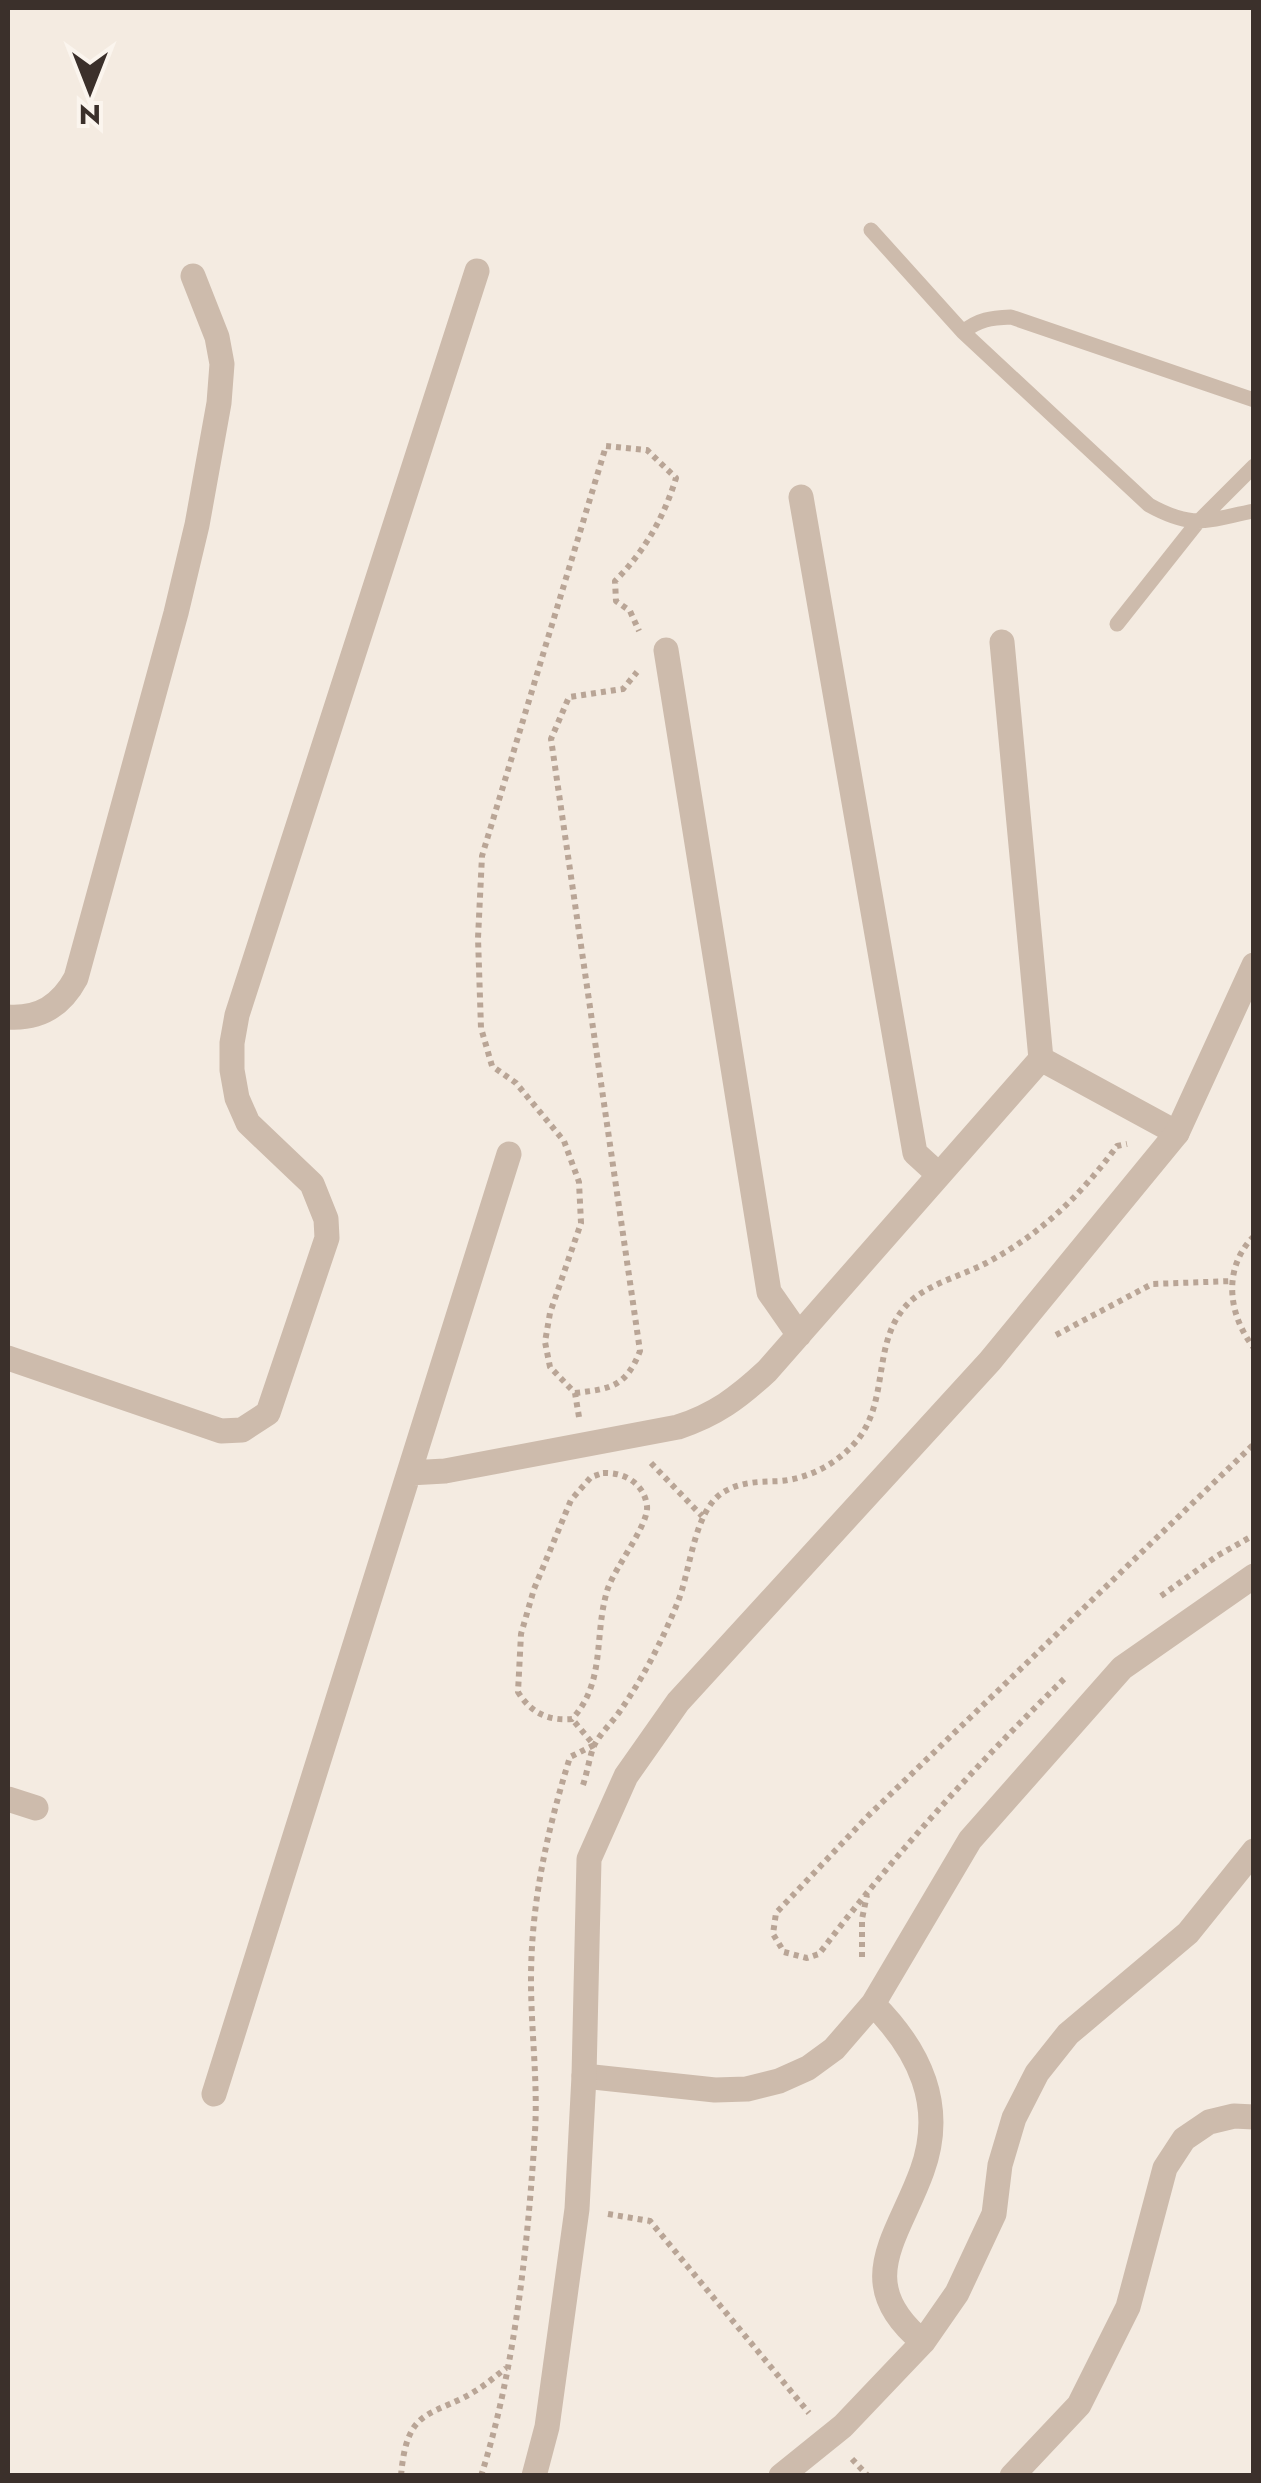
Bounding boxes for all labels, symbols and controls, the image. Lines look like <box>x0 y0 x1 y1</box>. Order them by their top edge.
north arrow <box>40 40 140 140</box>
text: N <box>79 94 101 135</box>

